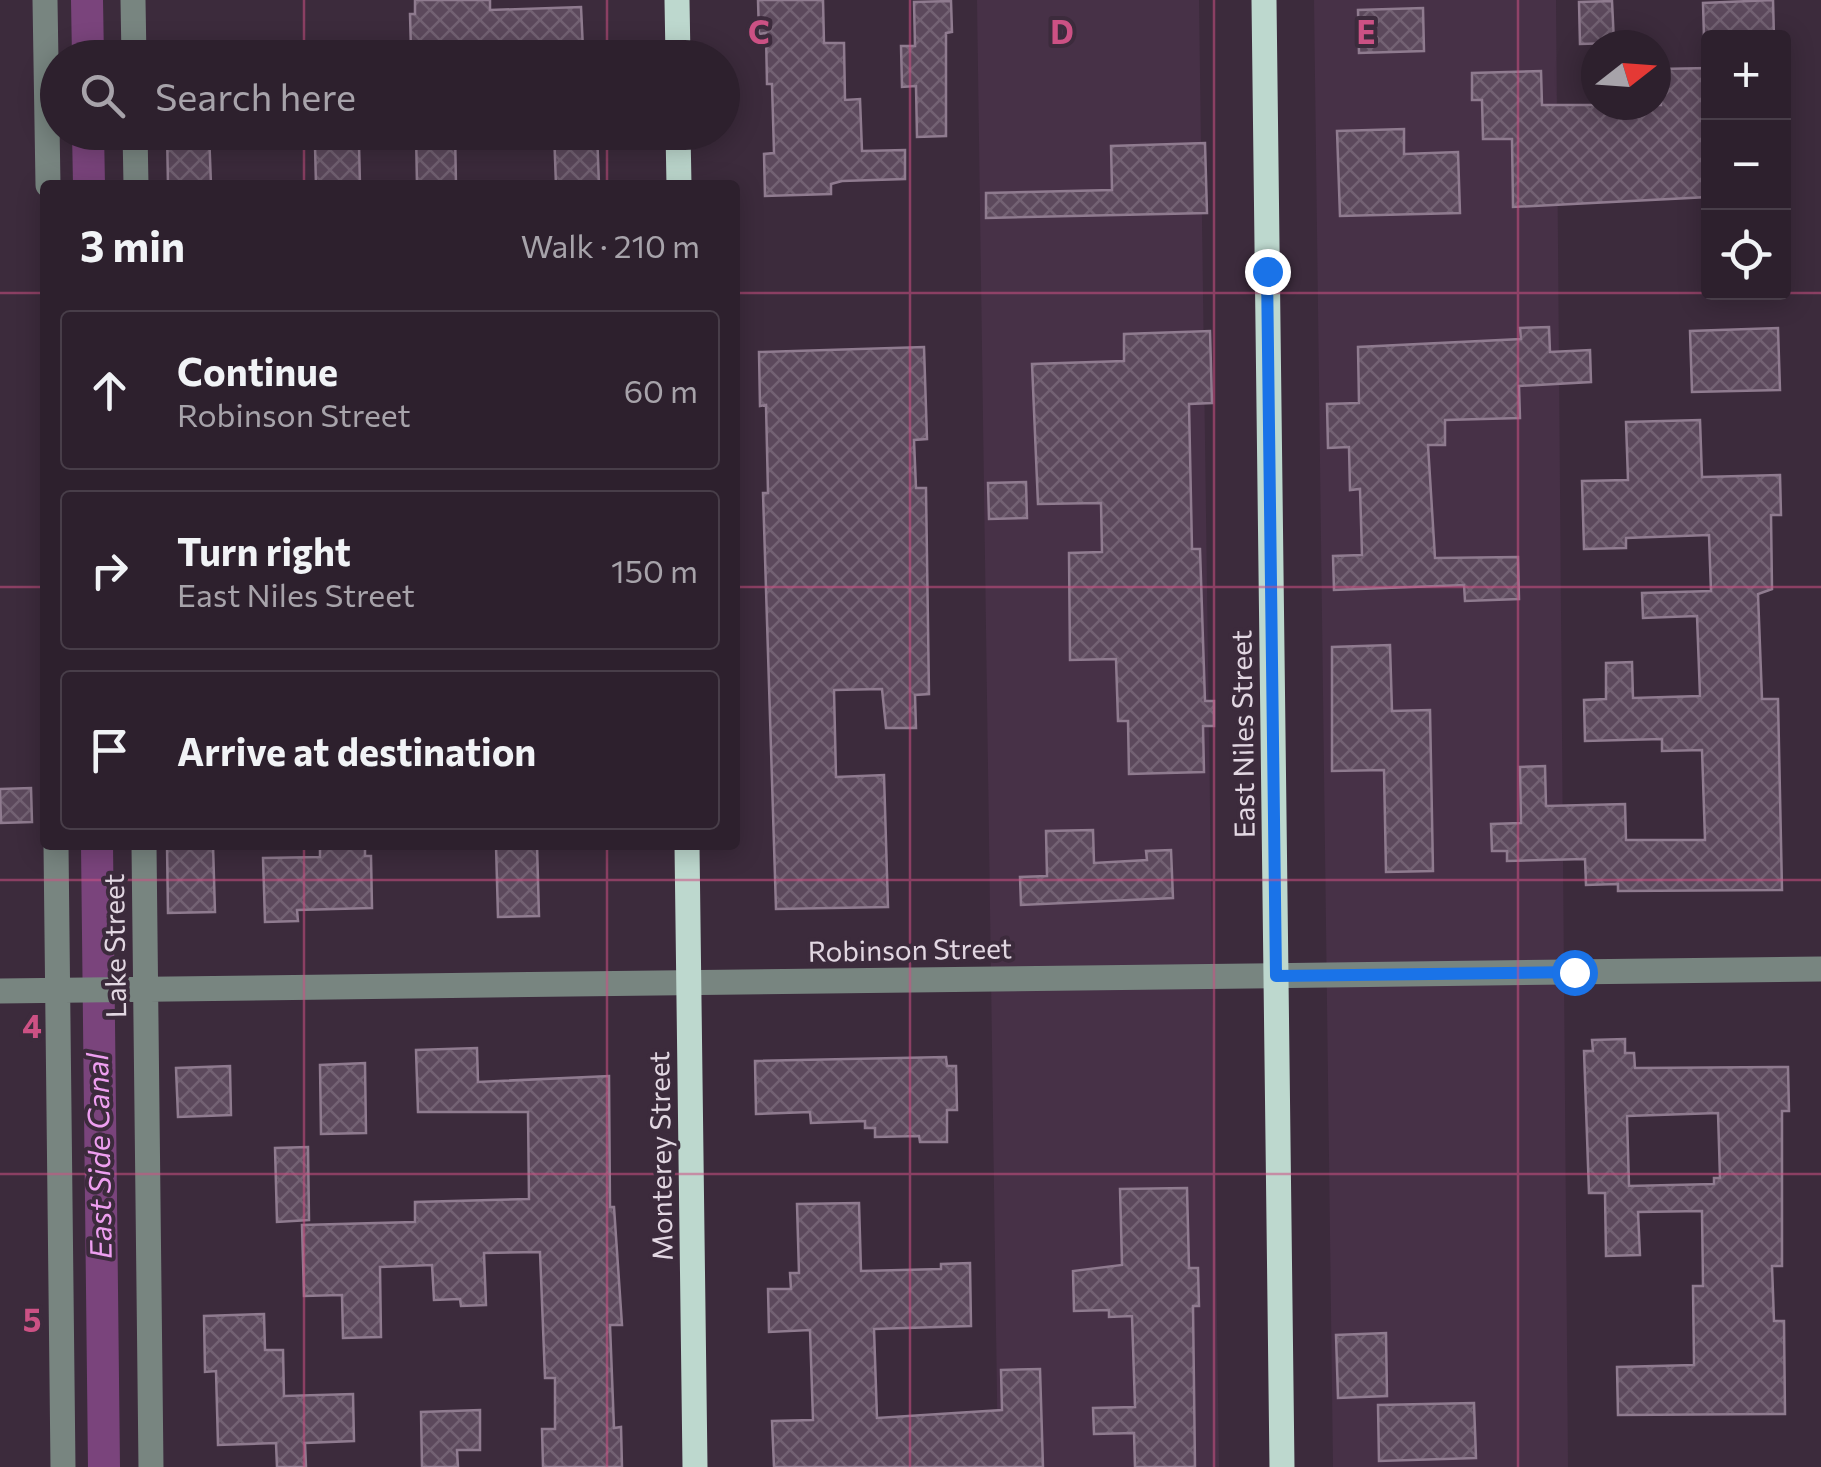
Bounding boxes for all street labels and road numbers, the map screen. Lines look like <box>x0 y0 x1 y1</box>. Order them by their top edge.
street label: East Niles Street <box>1223 630 1261 838</box>
street label: Lake Street <box>96 873 132 1019</box>
street label: Robinson Street <box>807 930 1012 968</box>
street label: Monterey Street <box>641 1051 679 1261</box>

